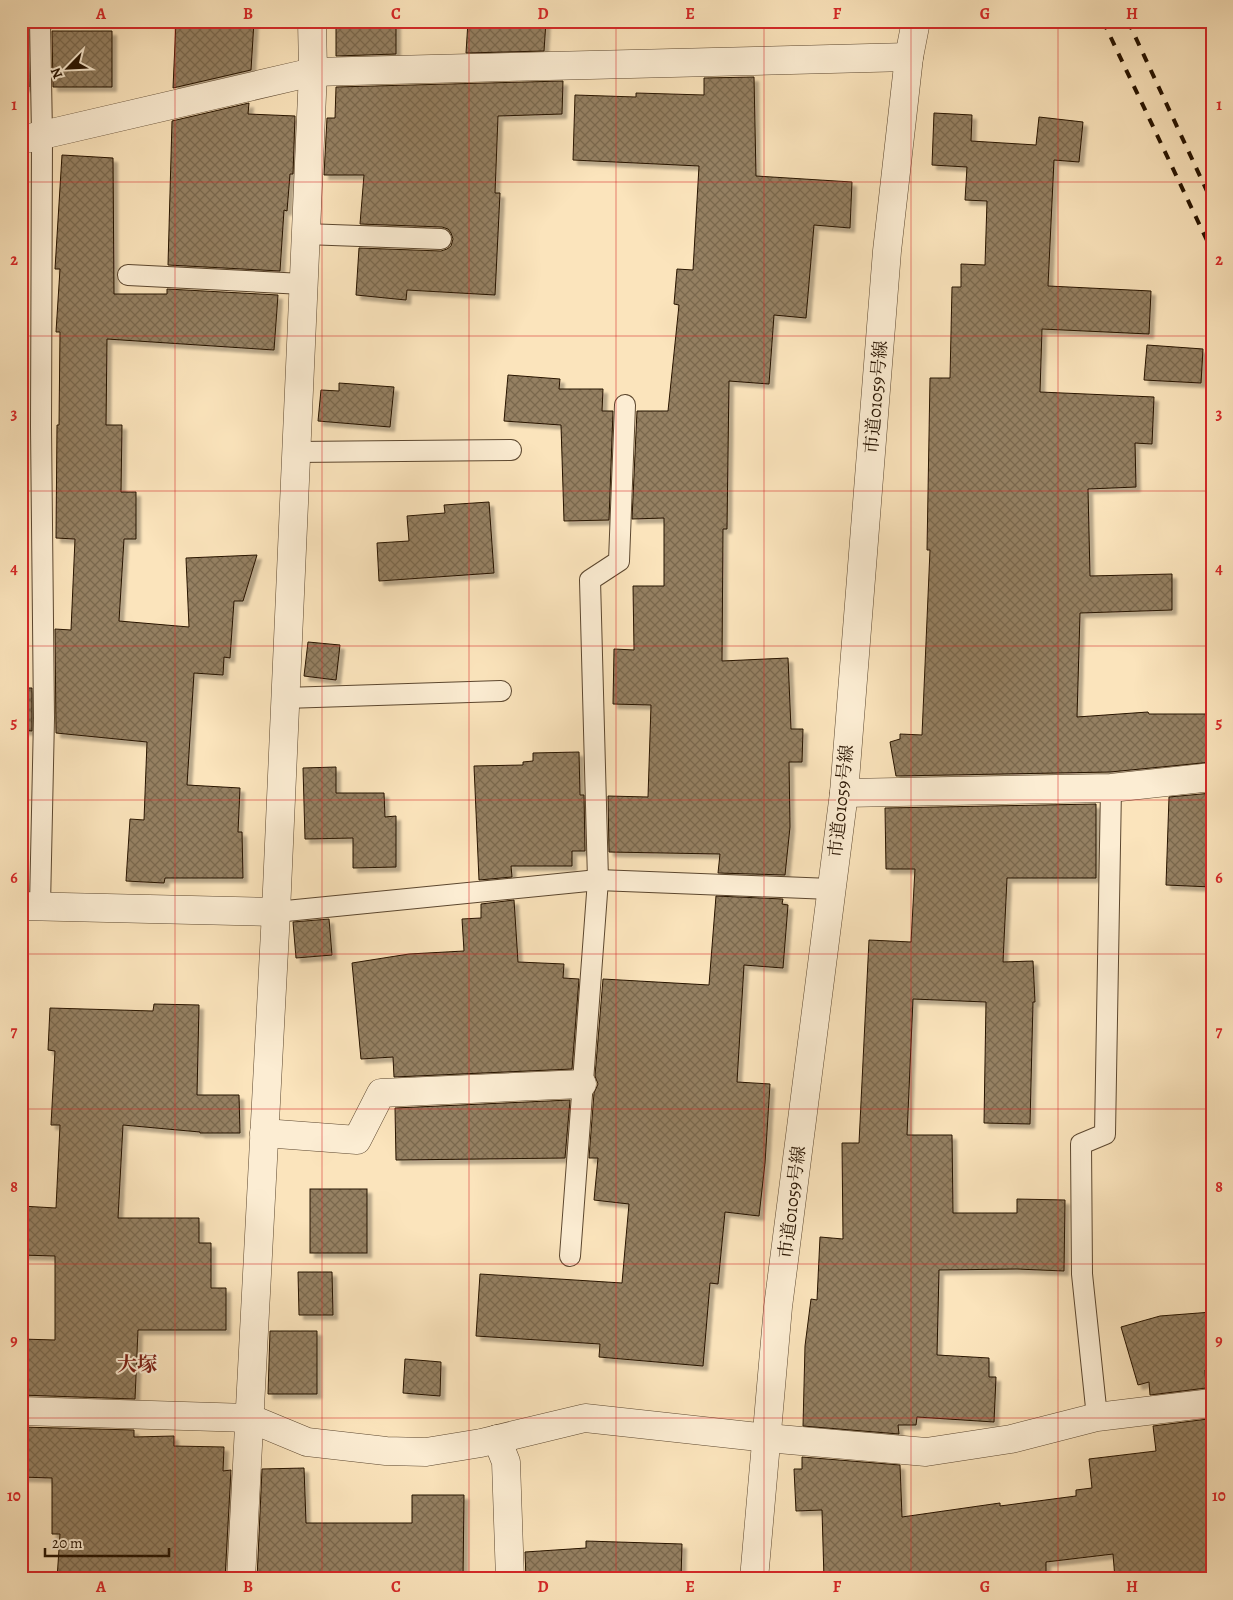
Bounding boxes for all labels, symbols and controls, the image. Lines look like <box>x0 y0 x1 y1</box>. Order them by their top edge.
text: A <box>95 3 107 25</box>
text: B <box>243 3 253 25</box>
text: C <box>391 3 401 25</box>
text: D <box>537 3 549 25</box>
text: E <box>685 3 695 25</box>
text: F <box>833 3 842 25</box>
text: G <box>980 3 990 25</box>
text: H <box>1126 3 1138 25</box>
north arrow <box>42 42 92 92</box>
text: N <box>46 65 67 82</box>
text: 1 <box>11 94 17 116</box>
text: 1 <box>1216 94 1222 116</box>
text: 2 <box>10 249 18 271</box>
text: 2 <box>1215 249 1223 271</box>
street label: 市道01059号線 <box>859 340 893 454</box>
text: 3 <box>11 403 18 425</box>
text: 3 <box>1216 403 1223 425</box>
text: 4 <box>10 558 18 580</box>
text: 4 <box>1215 558 1223 580</box>
text: 5 <box>11 712 18 734</box>
text: 5 <box>1216 712 1223 734</box>
street label: 市道01059号線 <box>823 743 859 859</box>
text: 6 <box>10 867 18 889</box>
text: 6 <box>1215 867 1223 889</box>
text: 7 <box>11 1021 18 1043</box>
text: 7 <box>1216 1021 1223 1043</box>
street label: 市道01059号線 <box>773 1144 811 1260</box>
text: 8 <box>10 1176 18 1198</box>
text: 8 <box>1215 1176 1223 1198</box>
text: 9 <box>10 1330 18 1352</box>
text: 9 <box>1215 1330 1223 1352</box>
district label: 大塚 <box>117 1351 157 1378</box>
text: 10 <box>7 1485 21 1507</box>
text: 10 <box>1212 1485 1226 1507</box>
scale bar <box>45 1525 169 1557</box>
text: 20 m <box>52 1533 83 1553</box>
text: A <box>95 1576 107 1598</box>
text: B <box>243 1576 253 1598</box>
text: C <box>391 1576 401 1598</box>
text: D <box>537 1576 549 1598</box>
text: E <box>685 1576 695 1598</box>
text: F <box>833 1576 842 1598</box>
text: G <box>980 1576 990 1598</box>
text: H <box>1126 1576 1138 1598</box>

